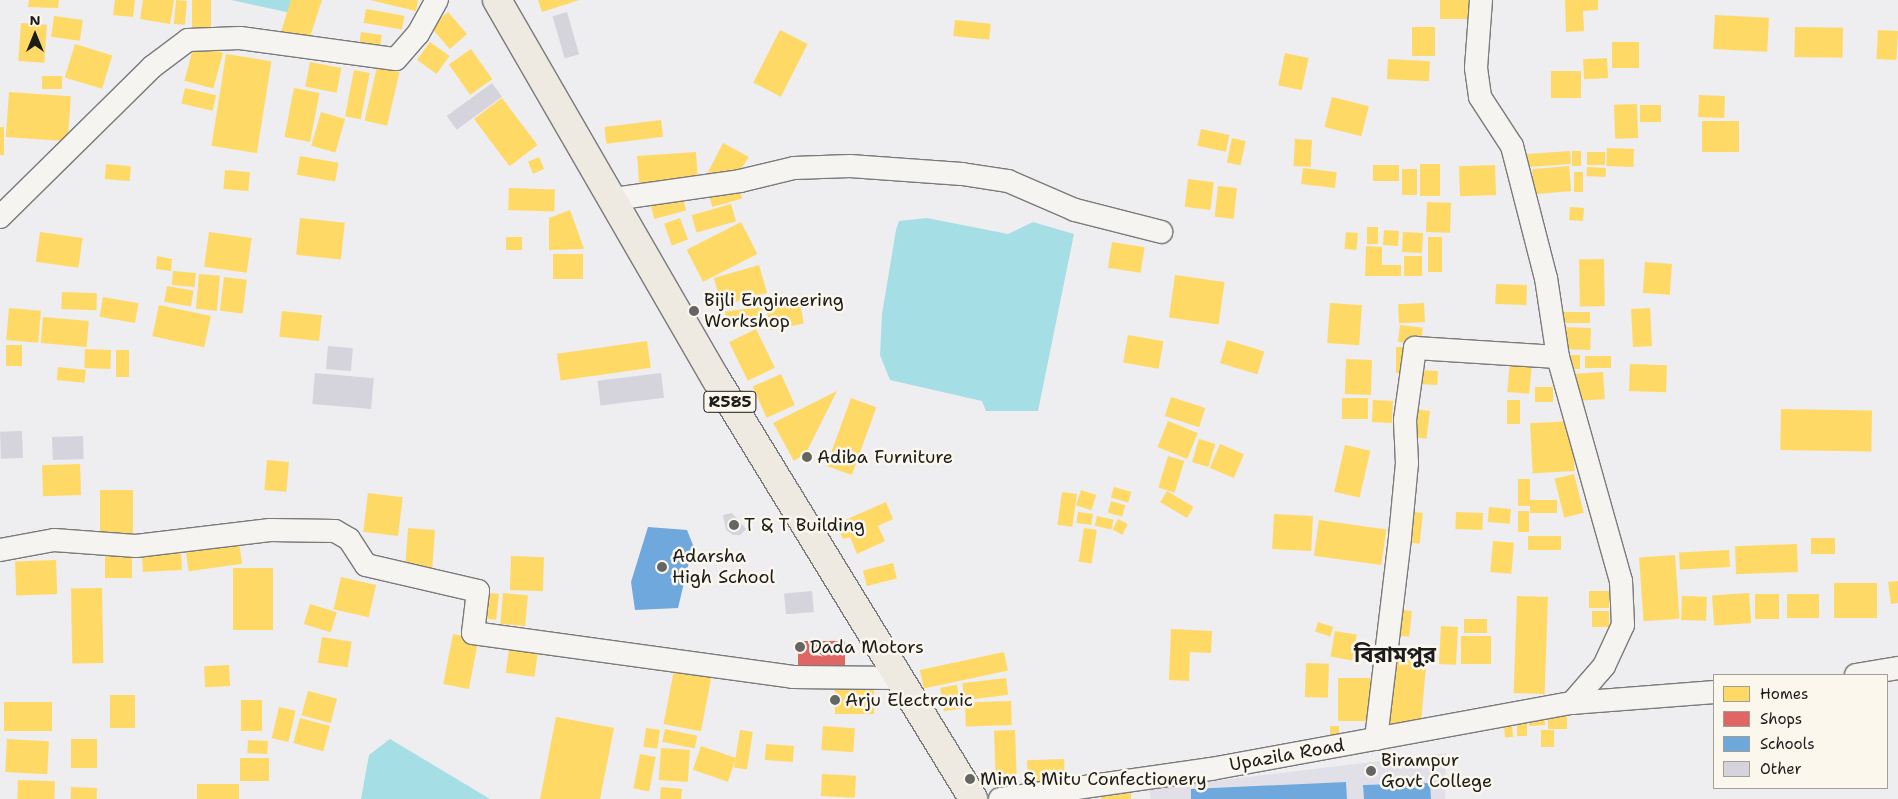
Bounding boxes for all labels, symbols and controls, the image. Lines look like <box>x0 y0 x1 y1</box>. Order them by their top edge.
north arrow <box>10 10 60 60</box>
text: N <box>29 11 41 29</box>
place label: Bijli Engineering Workshop <box>704 290 844 332</box>
marker: Bijli Engineering Workshop <box>688 305 700 317</box>
road number: R585 <box>702 388 758 416</box>
place label: Adiba Furniture <box>817 446 953 468</box>
marker: Adiba Furniture <box>801 451 813 463</box>
place label: T & T Building <box>744 514 865 536</box>
marker: T & T Building <box>728 519 740 531</box>
place label: Adarsha High School <box>672 546 775 588</box>
marker: Adarsha High School <box>656 561 668 573</box>
place label: Dada Motors <box>810 636 924 658</box>
marker: Dada Motors <box>794 641 806 653</box>
district label: বিরামপুর <box>1354 642 1436 668</box>
legend <box>1713 674 1888 789</box>
text: Homes <box>1760 684 1808 704</box>
place label: Arju Electronic <box>845 689 973 711</box>
marker: Arju Electronic <box>829 694 841 706</box>
text: Shops <box>1760 709 1802 729</box>
street label: Upazila Road <box>1228 734 1346 776</box>
text: Schools <box>1760 734 1815 754</box>
place label: Birampur Govt College <box>1381 750 1492 792</box>
text: Other <box>1760 759 1802 779</box>
marker: Birampur Govt College <box>1365 765 1377 777</box>
place label: Mim & Mitu Confectionery <box>980 768 1206 790</box>
marker: Mim & Mitu Confectionery <box>964 773 976 785</box>

